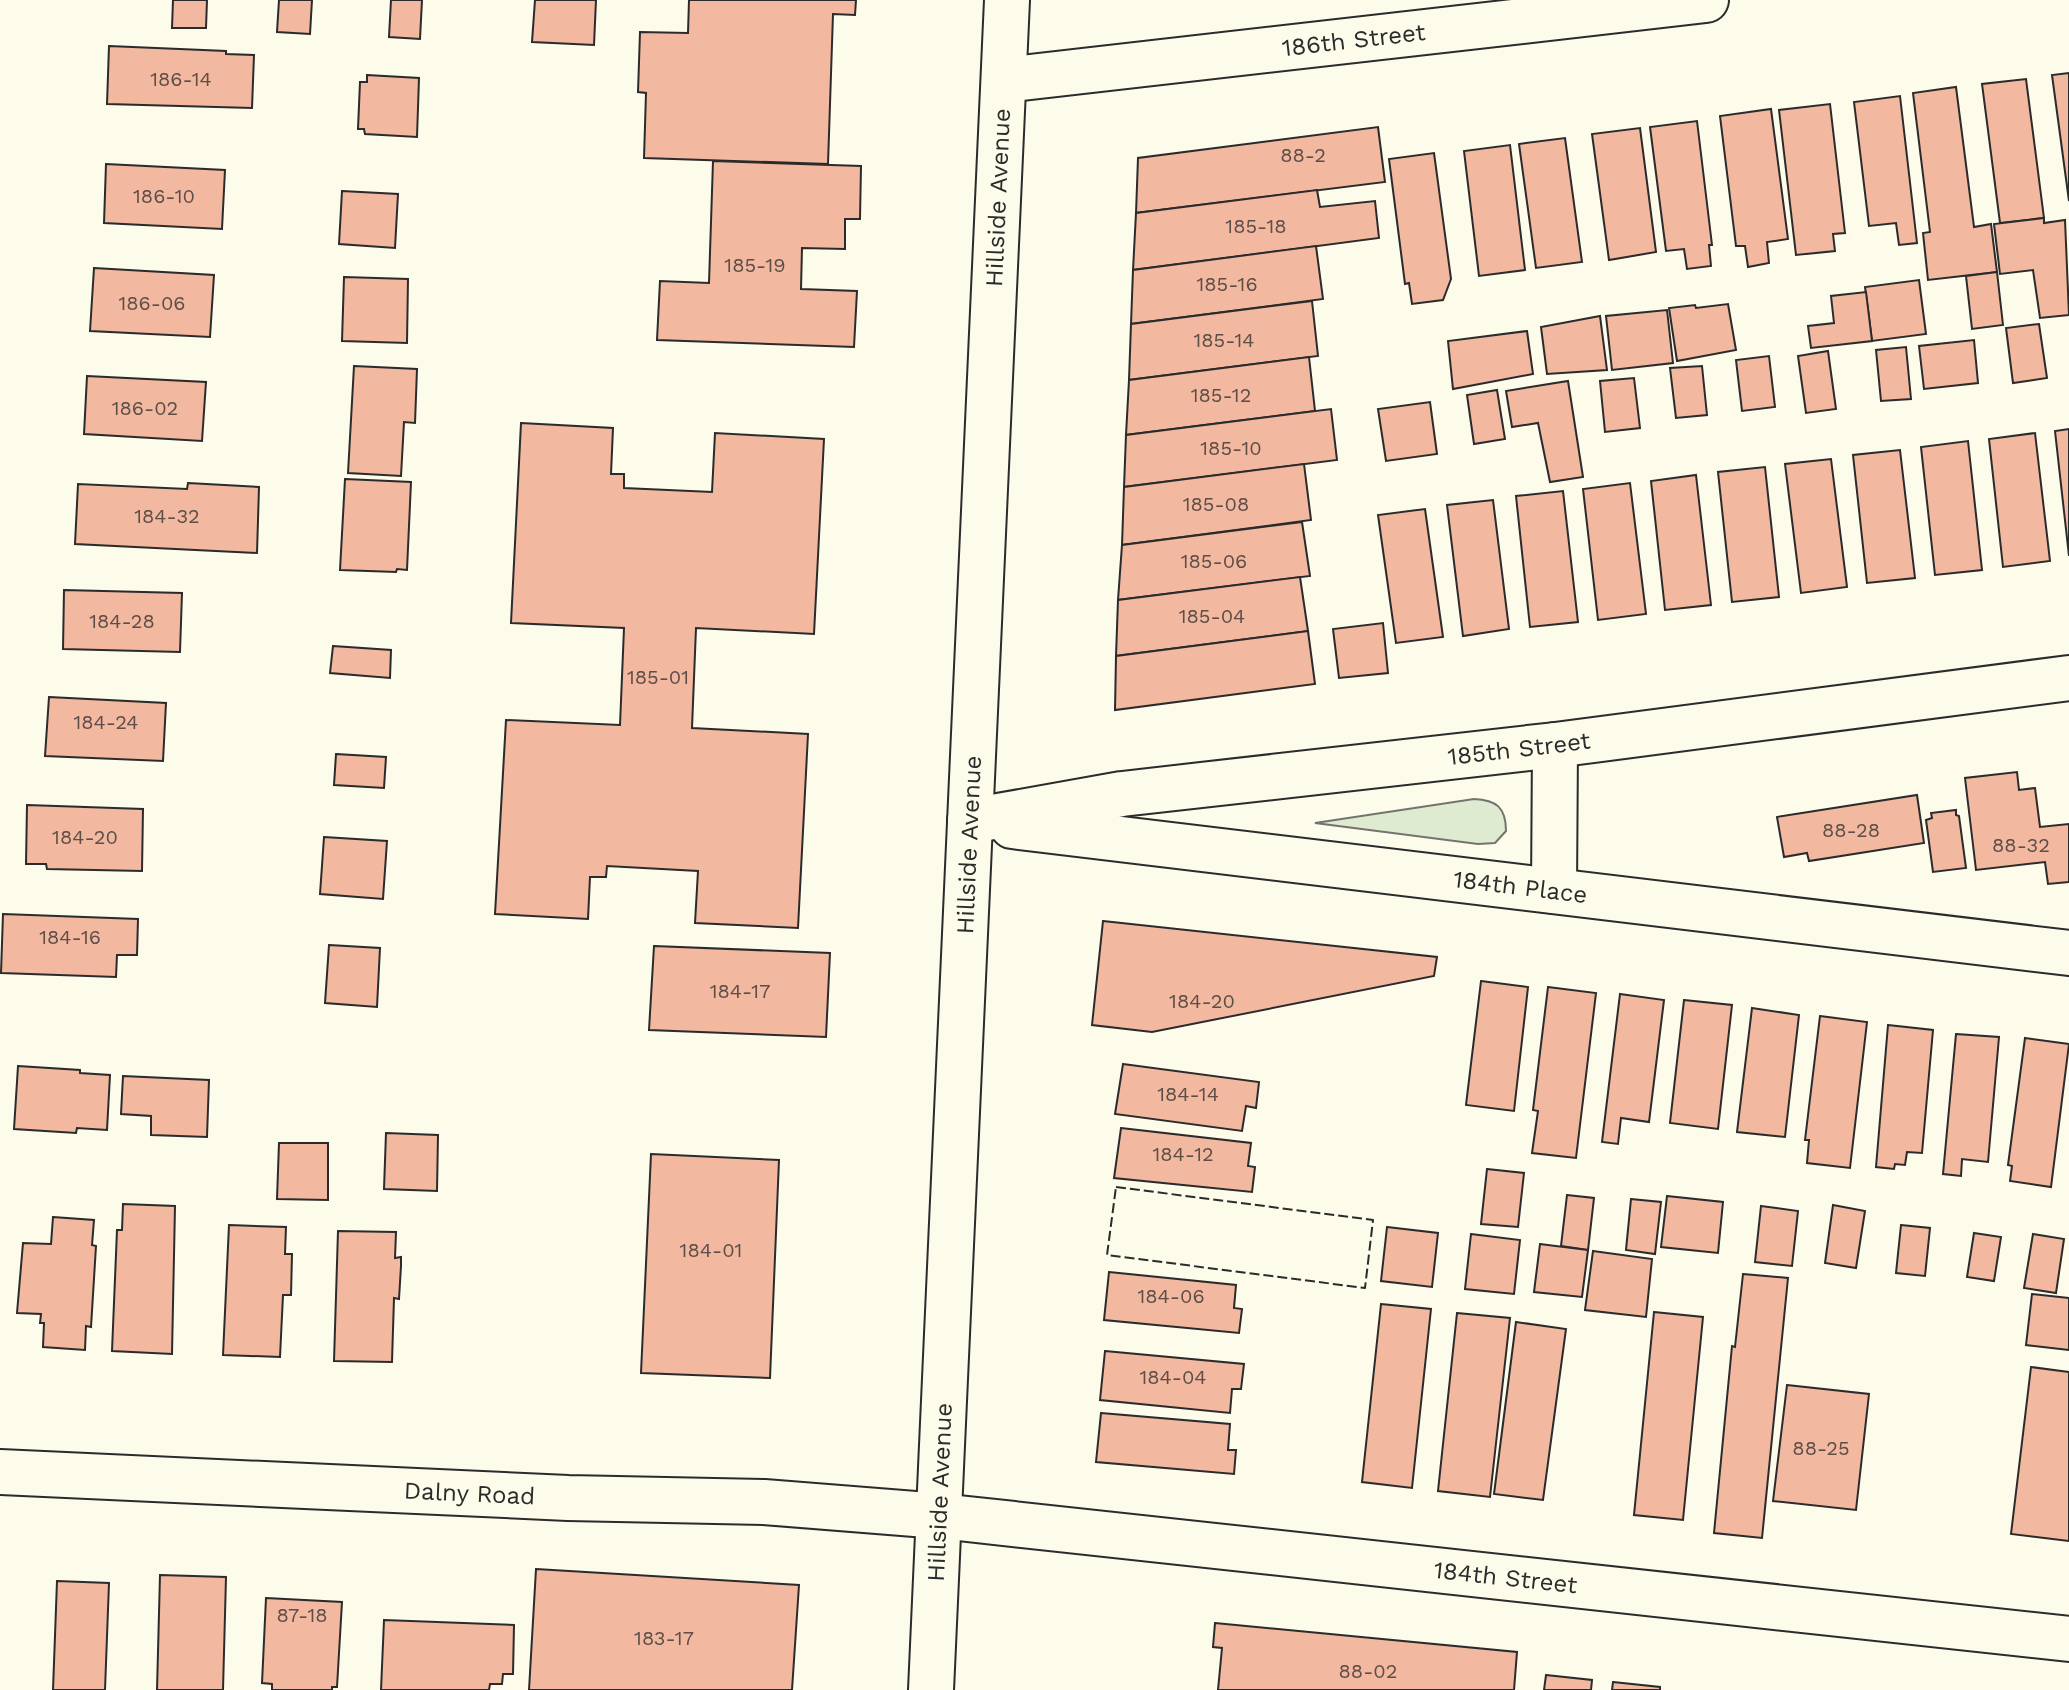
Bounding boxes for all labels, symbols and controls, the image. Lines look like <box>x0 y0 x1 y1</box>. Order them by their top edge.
street label: 186th Street <box>1281 18 1427 62</box>
house number: 186-14 <box>150 67 212 91</box>
street label: Hillside Avenue <box>980 108 1016 287</box>
house number: 88-2 <box>1280 143 1326 167</box>
house number: 186-10 <box>133 184 195 208</box>
house number: 185-18 <box>1225 214 1287 238</box>
house number: 185-19 <box>724 253 786 277</box>
house number: 185-16 <box>1196 272 1258 296</box>
house number: 186-06 <box>118 291 186 315</box>
house number: 185-14 <box>1193 328 1255 352</box>
house number: 185-12 <box>1191 383 1251 407</box>
house number: 186-02 <box>112 396 178 420</box>
house number: 185-10 <box>1200 436 1262 460</box>
house number: 185-08 <box>1183 492 1249 516</box>
house number: 184-32 <box>134 504 200 528</box>
house number: 185-06 <box>1181 549 1247 573</box>
house number: 185-04 <box>1179 604 1245 628</box>
house number: 184-28 <box>89 609 155 633</box>
house number: 185-01 <box>627 665 689 689</box>
house number: 184-24 <box>73 710 139 734</box>
street label: 185th Street <box>1446 727 1592 771</box>
street label: Hillside Avenue <box>951 755 987 935</box>
house number: 88-28 <box>1822 818 1880 842</box>
house number: 184-20 <box>52 825 118 849</box>
house number: 88-32 <box>1992 833 2050 857</box>
street label: 184th Place <box>1452 865 1589 909</box>
house number: 184-16 <box>39 925 101 949</box>
house number: 184-17 <box>710 979 770 1003</box>
house number: 184-20 <box>1169 989 1235 1013</box>
house number: 184-14 <box>1157 1082 1219 1106</box>
house number: 184-12 <box>1152 1142 1214 1166</box>
house number: 184-01 <box>680 1238 742 1262</box>
house number: 184-06 <box>1137 1284 1205 1308</box>
house number: 184-04 <box>1139 1365 1207 1389</box>
street label: Hillside Avenue <box>922 1402 958 1582</box>
house number: 88-25 <box>1792 1436 1850 1460</box>
street label: Dalny Road <box>403 1477 536 1510</box>
street label: 184th Street <box>1432 1556 1579 1599</box>
house number: 87-18 <box>276 1603 328 1627</box>
house number: 183-17 <box>634 1626 694 1650</box>
house number: 88-02 <box>1339 1659 1397 1683</box>

